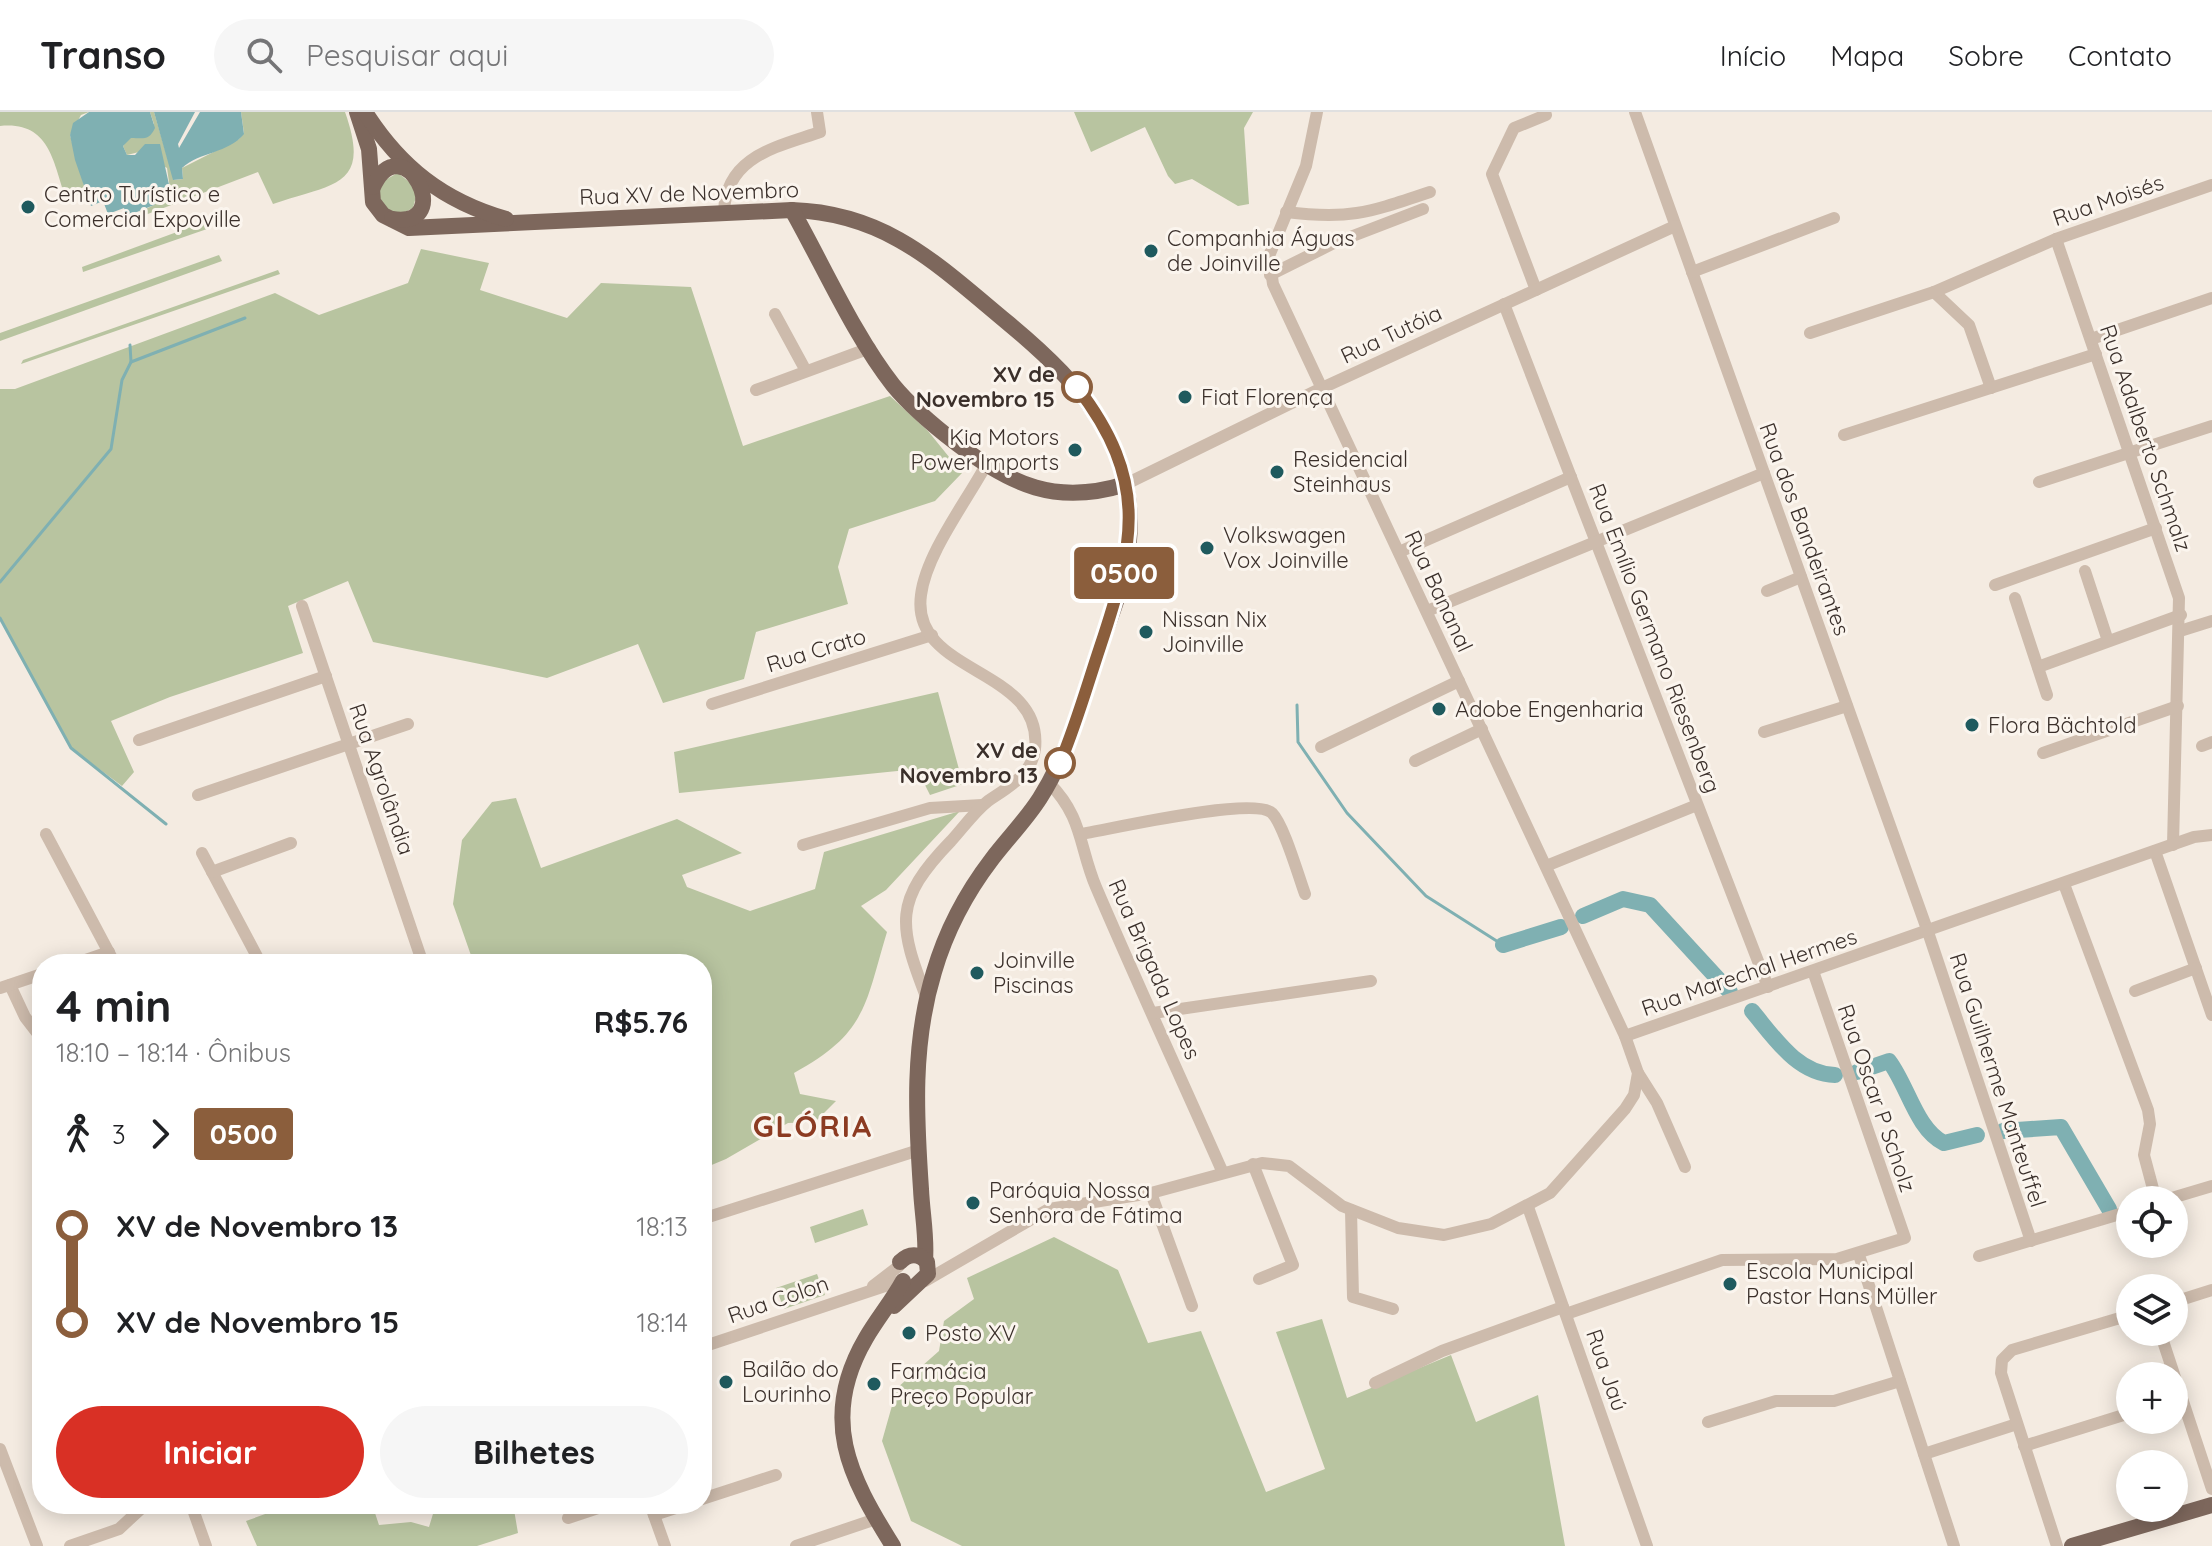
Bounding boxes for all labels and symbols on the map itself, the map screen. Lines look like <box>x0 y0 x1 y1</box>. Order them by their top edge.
street label: Rua Moisés <box>2049 168 2167 232</box>
street label: Rua XV de Novembro <box>579 175 799 211</box>
place label: Centro Turístico e Comercial Expoville <box>44 180 241 233</box>
marker: Centro Turístico e Comercial Expoville <box>19 198 37 216</box>
place label: Companhia Águas de Joinville <box>1167 224 1355 277</box>
marker: Companhia Águas de Joinville <box>1142 242 1160 260</box>
street label: Rua Tutóia <box>1336 298 1446 370</box>
street label: Rua Adalberto Schmalz <box>2094 321 2198 555</box>
place label: XV de Novembro 15 <box>916 360 1055 413</box>
marker: XV de Novembro 15 <box>1062 372 1092 402</box>
place label: Fiat Florença <box>1201 383 1333 411</box>
marker: Fiat Florença <box>1176 388 1194 406</box>
street label: Rua dos Bandeirantes <box>1753 419 1857 639</box>
place label: Kia Motors Power Imports <box>910 423 1059 476</box>
marker: Kia Motors Power Imports <box>1066 441 1084 459</box>
place label: Residencial Steinhaus <box>1293 445 1408 498</box>
marker: Residencial Steinhaus <box>1268 463 1286 481</box>
street label: Rua Emílio Germano Riesenberg <box>1583 479 1727 797</box>
place label: Volkswagen Vox Joinville <box>1223 521 1349 574</box>
street label: Rua Bananal <box>1399 526 1479 656</box>
marker: Volkswagen Vox Joinville <box>1198 539 1216 557</box>
line badge: 0500 <box>1068 547 1180 599</box>
place label: Nissan Nix Joinville <box>1162 605 1267 658</box>
street label: Rua Crato <box>763 622 869 678</box>
marker: Nissan Nix Joinville <box>1137 623 1155 641</box>
place label: Adobe Engenharia <box>1455 695 1644 723</box>
street label: Rua Agrolândia <box>343 700 421 858</box>
marker: Adobe Engenharia <box>1430 700 1448 718</box>
place label: Flora Bächtold <box>1988 711 2136 739</box>
marker: Flora Bächtold <box>1963 716 1981 734</box>
place label: XV de Novembro 13 <box>900 736 1038 789</box>
marker: XV de Novembro 13 <box>1045 748 1075 778</box>
street label: Rua Brigada Lopes <box>1103 874 1207 1064</box>
street label: Rua Marechal Hermes <box>1638 922 1860 1022</box>
place label: Joinville Piscinas <box>993 946 1075 999</box>
street label: Rua Guilherme Manteuffel <box>1944 949 2052 1211</box>
marker: Joinville Piscinas <box>968 964 986 982</box>
street label: Rua Oscar P Scholz <box>1832 1000 1922 1196</box>
district label: GLÓRIA <box>753 1107 873 1145</box>
place label: Paróquia Nossa Senhora de Fátima <box>989 1176 1183 1229</box>
marker: Paróquia Nossa Senhora de Fátima <box>964 1194 982 1212</box>
place label: Escola Municipal Pastor Hans Müller <box>1746 1257 1938 1310</box>
street label: Rua Colon <box>724 1269 832 1329</box>
marker: Escola Municipal Pastor Hans Müller <box>1721 1275 1739 1293</box>
place label: Posto XV <box>925 1319 1016 1347</box>
marker: Posto XV <box>900 1324 918 1342</box>
street label: Rua Jaú <box>1580 1325 1634 1415</box>
place label: Bailão do Lourinho <box>742 1355 839 1408</box>
place label: Farmácia Preço Popular <box>890 1357 1034 1410</box>
marker: Bailão do Lourinho <box>717 1373 735 1391</box>
marker: Farmácia Preço Popular <box>865 1375 883 1393</box>

